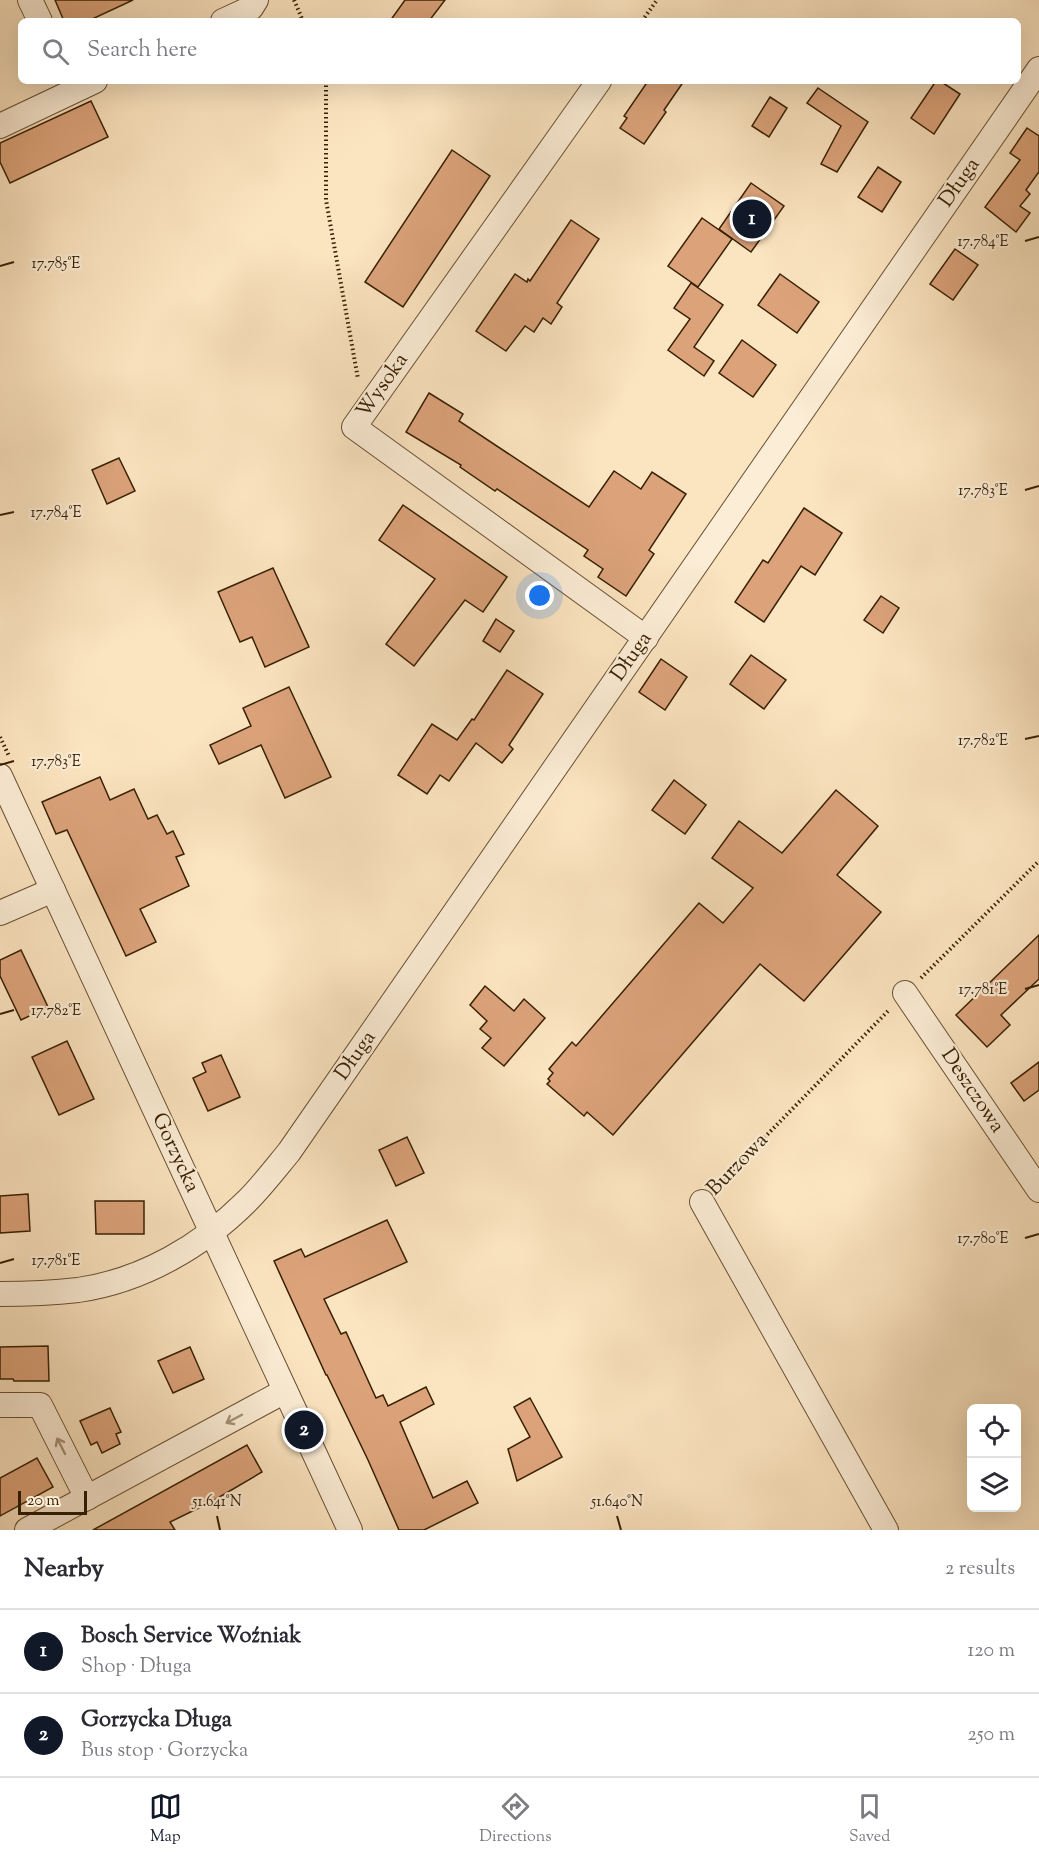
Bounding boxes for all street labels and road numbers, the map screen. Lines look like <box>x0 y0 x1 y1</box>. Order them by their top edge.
street label: Długa <box>932 152 988 214</box>
street label: Wysoka <box>350 347 416 425</box>
street label: Długa <box>604 626 660 688</box>
street label: Długa <box>328 1025 384 1087</box>
street label: Deszczowa <box>933 1043 1012 1140</box>
street label: Gorzycka <box>143 1108 207 1198</box>
street label: Burzowa <box>700 1127 776 1203</box>

